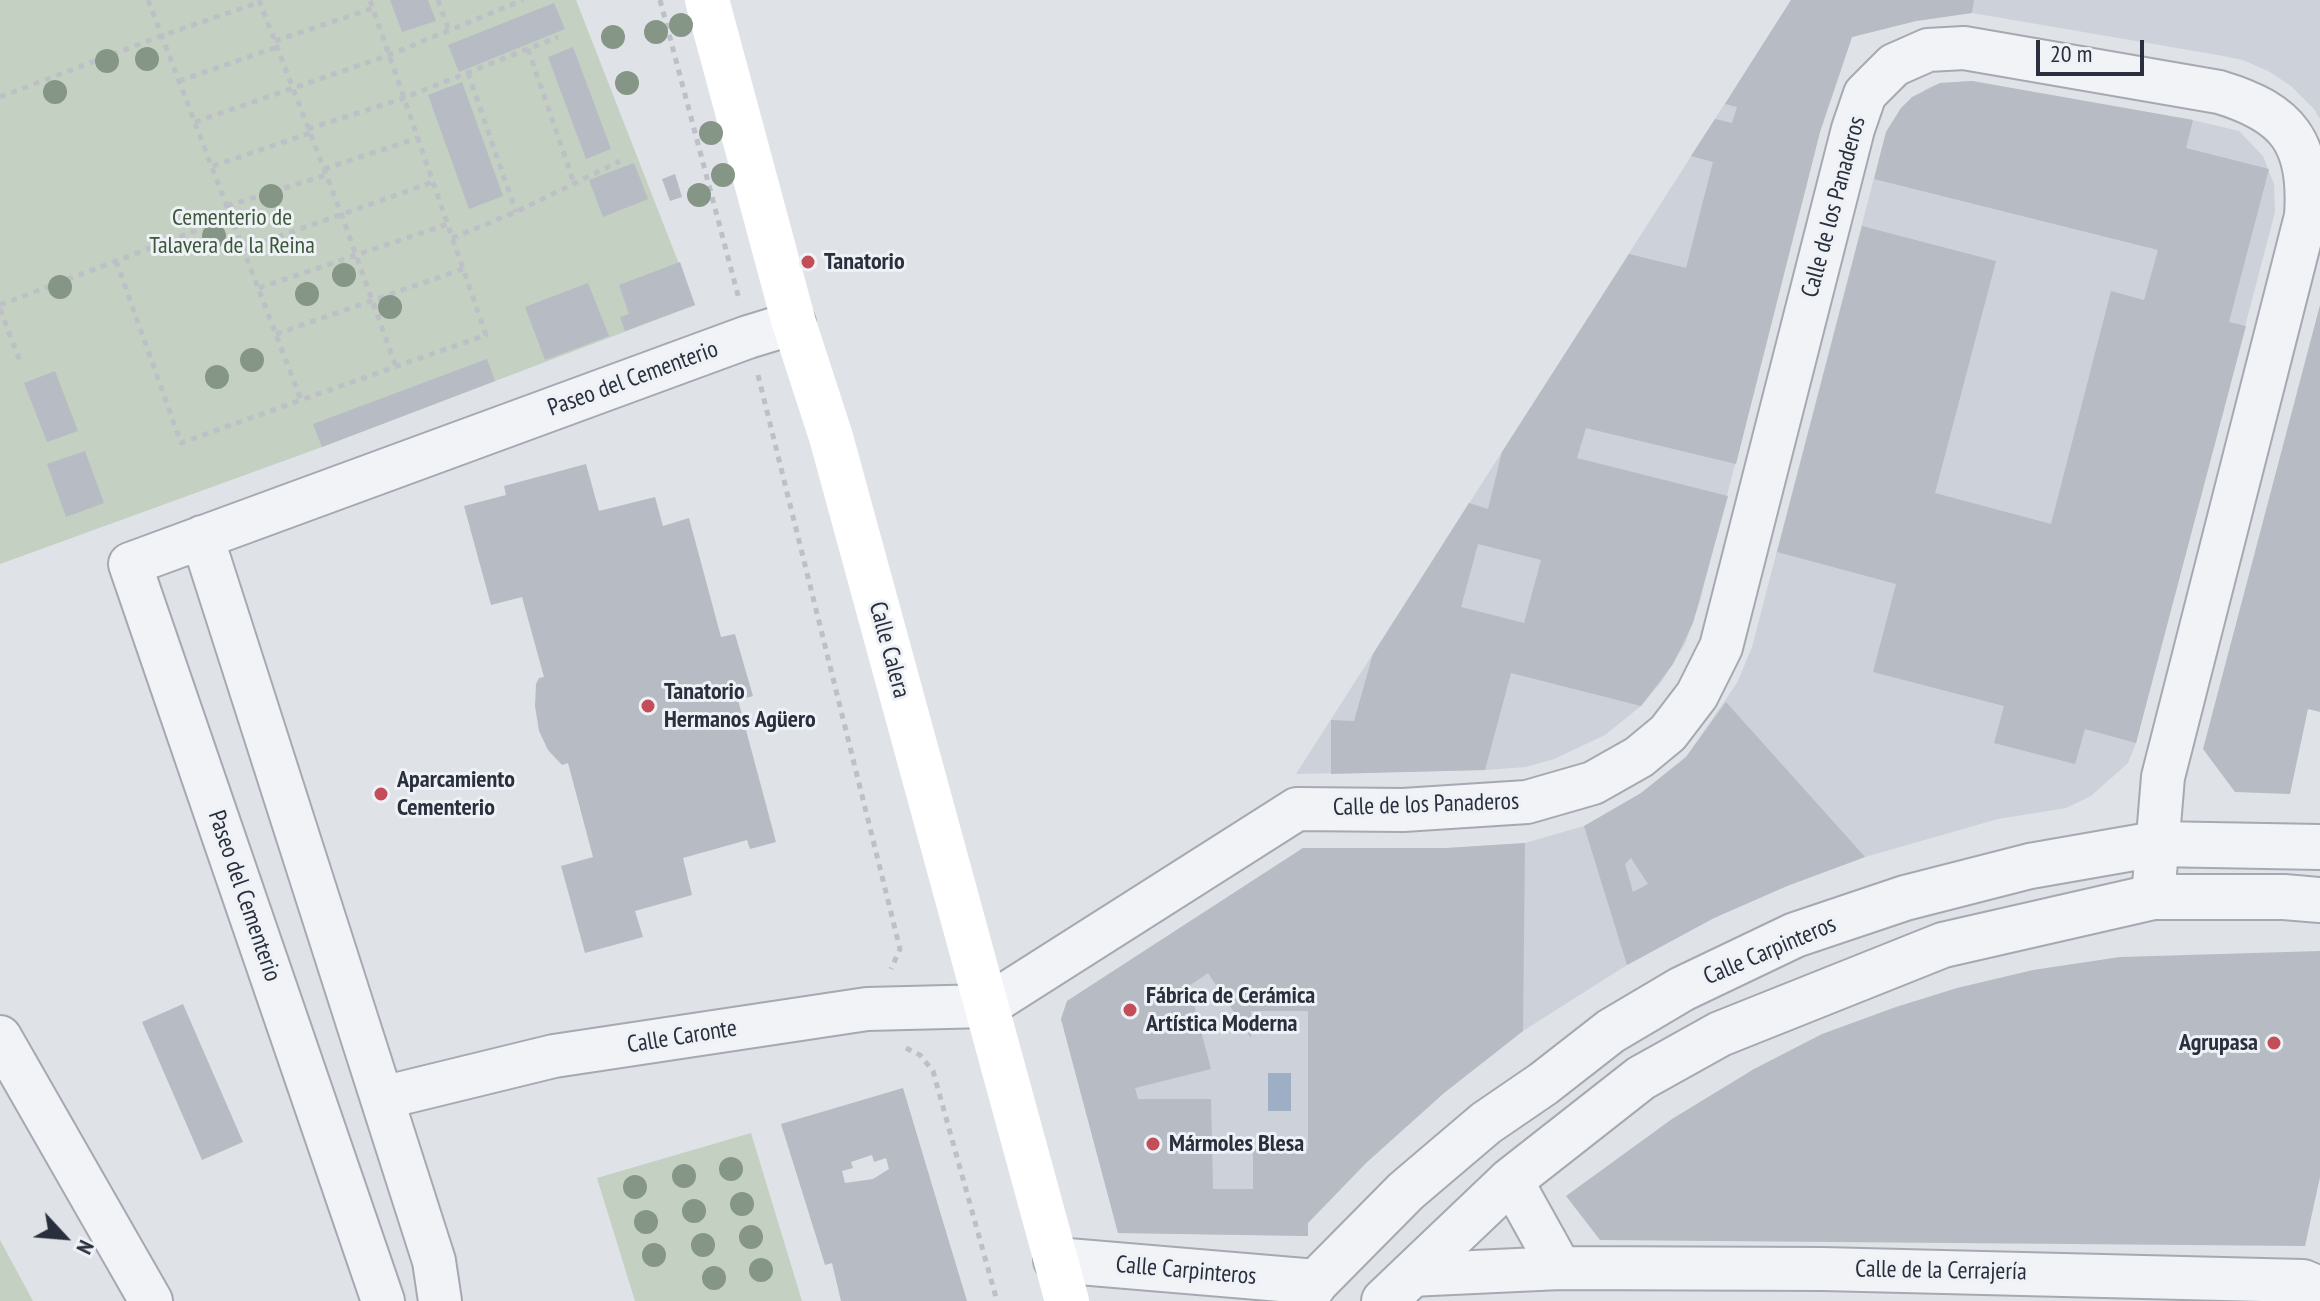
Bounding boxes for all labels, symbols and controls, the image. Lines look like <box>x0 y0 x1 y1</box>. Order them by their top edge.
scale bar <box>2040 24 2148 74</box>
text: 20 m <box>2050 38 2092 69</box>
street label: Calle de los Panaderos <box>1796 113 1872 301</box>
park label: Cementerio de Talavera de la Reina <box>149 204 315 260</box>
place label: Tanatorio <box>824 248 905 276</box>
marker: Tanatorio <box>799 253 817 271</box>
street label: Paseo del Cementerio <box>544 335 722 423</box>
street label: Calle Calera <box>862 599 916 701</box>
place label: Tanatorio Hermanos Agüero <box>664 678 816 734</box>
marker: Tanatorio Hermanos Agüero <box>639 697 657 715</box>
place label: Aparcamiento Cementerio <box>397 766 515 822</box>
marker: Aparcamiento Cementerio <box>372 785 390 803</box>
street label: Calle de los Panaderos <box>1332 787 1520 823</box>
street label: Paseo del Cementerio <box>201 807 287 985</box>
street label: Calle Carpinteros <box>1700 910 1840 992</box>
place label: Fábrica de Cerámica Artística Moderna <box>1146 982 1315 1038</box>
marker: Fábrica de Cerámica Artística Moderna <box>1121 1001 1139 1019</box>
street label: Calle Caronte <box>625 1014 739 1060</box>
place label: Agrupasa <box>2179 1029 2258 1057</box>
marker: Agrupasa <box>2265 1034 2283 1052</box>
place label: Mármoles Blesa <box>1169 1130 1304 1158</box>
marker: Mármoles Blesa <box>1144 1135 1162 1153</box>
north arrow <box>24 1197 104 1277</box>
text: N <box>70 1236 101 1259</box>
street label: Calle Carpinteros <box>1115 1251 1257 1291</box>
street label: Calle de la Cerrajería <box>1855 1255 2027 1287</box>

